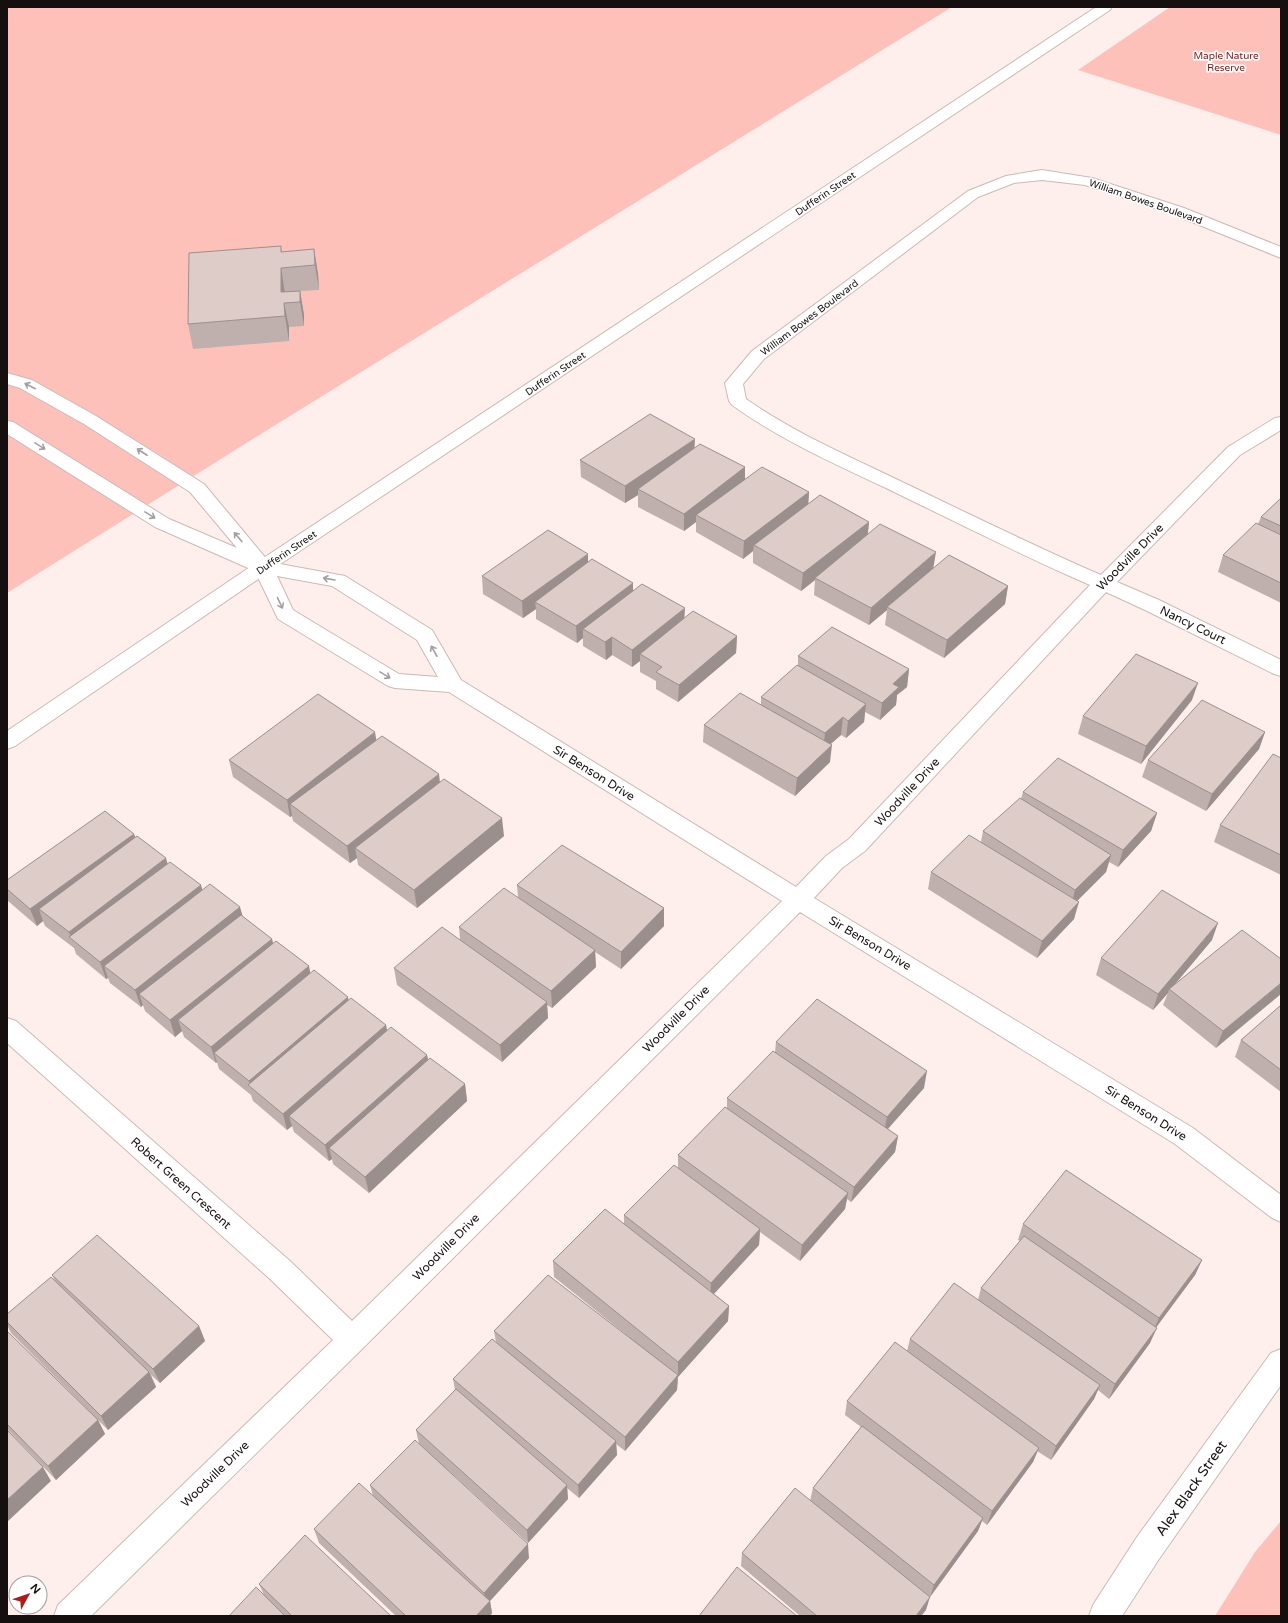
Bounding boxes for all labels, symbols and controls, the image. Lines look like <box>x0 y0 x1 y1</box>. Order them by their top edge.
park label: Maple Nature Reserve <box>1193 50 1259 74</box>
street label: Dufferin Street <box>793 169 858 218</box>
street label: William Bowes Boulevard <box>1087 177 1204 227</box>
street label: William Bowes Boulevard <box>758 277 861 358</box>
street label: Dufferin Street <box>523 349 588 398</box>
one-way arrow <box>24 382 36 389</box>
one-way arrow <box>34 443 46 451</box>
one-way arrow <box>136 448 148 456</box>
one-way arrow <box>144 511 155 519</box>
street label: Woodville Drive <box>1094 521 1166 593</box>
street label: Dufferin Street <box>254 528 319 577</box>
one-way arrow <box>234 532 243 543</box>
one-way arrow <box>323 575 336 583</box>
one-way arrow <box>277 596 284 608</box>
street label: Nancy Court <box>1158 603 1229 647</box>
one-way arrow <box>430 645 438 657</box>
one-way arrow <box>379 672 391 680</box>
street label: Sir Benson Drive <box>551 742 637 804</box>
street label: Woodville Drive <box>872 755 942 829</box>
street label: Sir Benson Drive <box>826 913 914 973</box>
street label: Woodville Drive <box>640 983 712 1055</box>
street label: Sir Benson Drive <box>1103 1082 1189 1144</box>
street label: Robert Green Crescent <box>128 1134 234 1232</box>
street label: Woodville Drive <box>410 1211 482 1283</box>
street label: Alex Black Street <box>1152 1437 1231 1539</box>
street label: Woodville Drive <box>178 1438 252 1510</box>
north arrow <box>8 1575 48 1615</box>
text: N <box>27 1581 43 1596</box>

